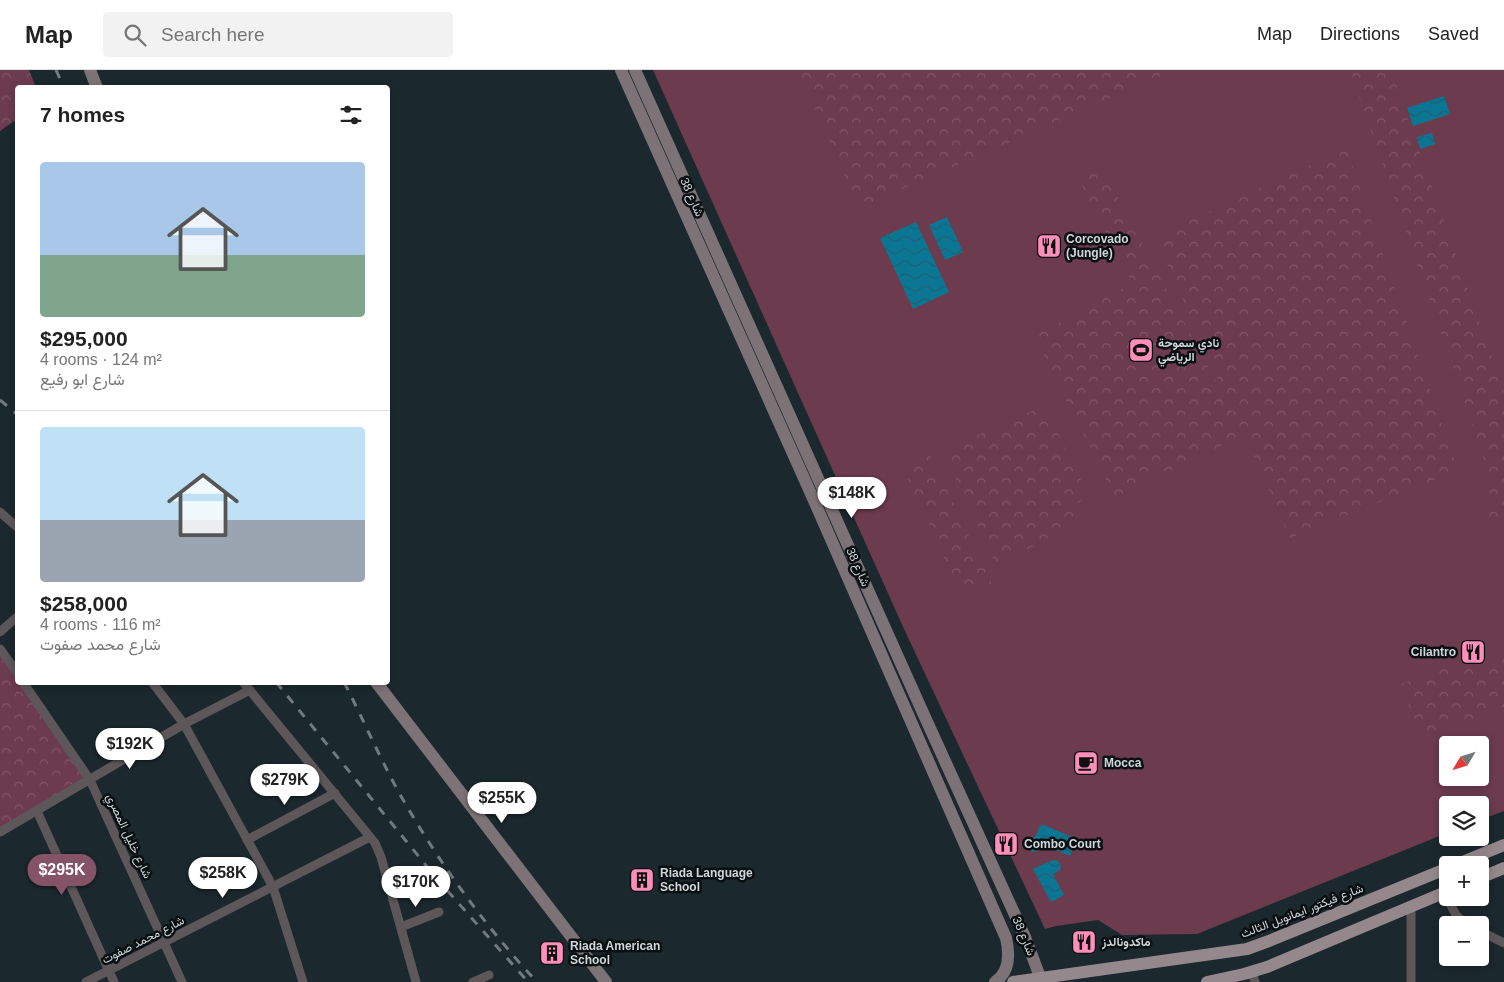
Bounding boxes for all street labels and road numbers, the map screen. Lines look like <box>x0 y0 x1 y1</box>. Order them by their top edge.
street label: شارع 38 <box>675 176 707 219</box>
street label: شارع 38 <box>841 546 873 589</box>
street label: شارع خليل المصري <box>100 791 155 882</box>
street label: شارع فيكتور ايمانويل الثالث <box>1239 881 1366 943</box>
street label: شارع محمد صفوت <box>100 913 187 969</box>
street label: شارع 38 <box>1008 914 1038 958</box>

